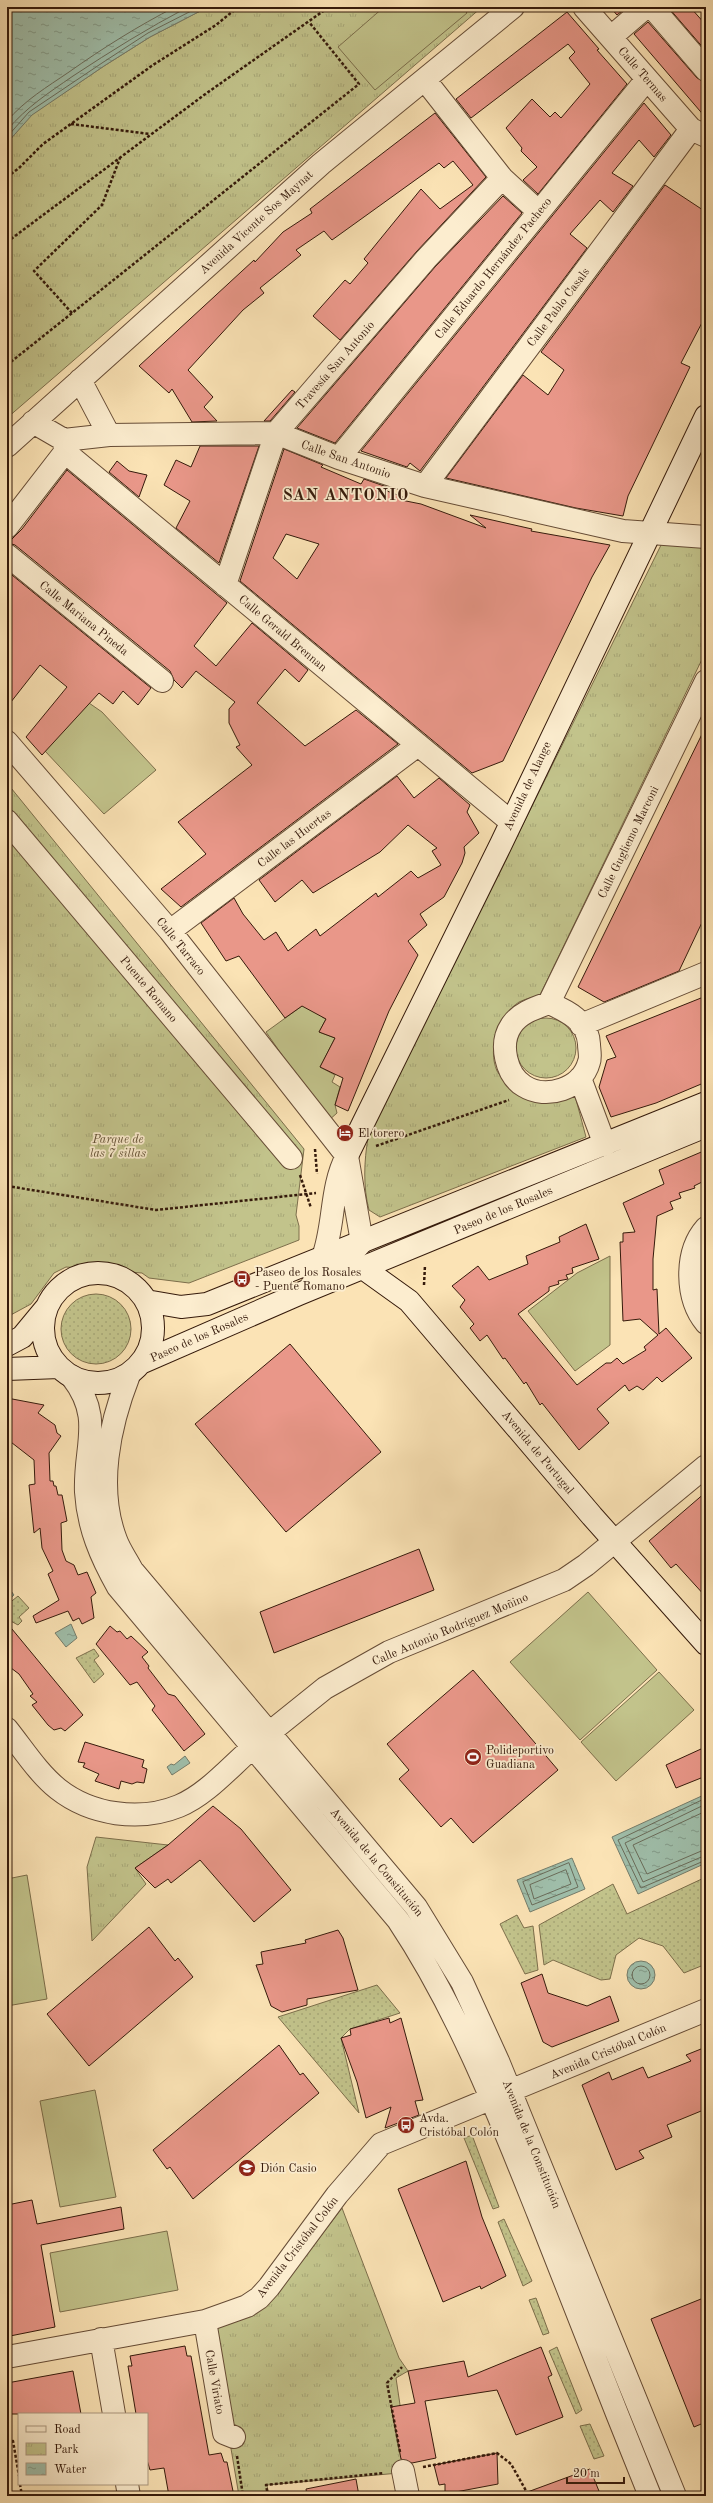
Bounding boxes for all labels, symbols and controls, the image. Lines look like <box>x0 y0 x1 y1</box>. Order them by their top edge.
street label: Calle Termas <box>615 45 669 104</box>
street label: Avenida Vicente Sos Maynat <box>198 169 316 277</box>
street label: Calle Eduardo Hernández Pacheco <box>433 196 554 342</box>
street label: Calle Pablo Casals <box>525 266 592 349</box>
street label: Travesía San Antonio <box>294 319 377 412</box>
street label: Calle San Antonio <box>299 439 392 481</box>
district label: SAN ANTONIO <box>283 488 409 504</box>
street label: Calle Mariana Pineda <box>37 579 130 658</box>
street label: Calle Gerald Brennan <box>236 593 329 674</box>
street label: Avenida de Alange <box>502 740 554 833</box>
street label: Calle Gugliemo Marconi <box>596 784 661 901</box>
street label: Calle las Huertas <box>256 807 334 870</box>
street label: Calle Tarraco <box>153 916 207 978</box>
street label: Puente Romano <box>117 954 179 1025</box>
hotel icon: El torero <box>335 1123 355 1143</box>
place label: El torero <box>358 1128 404 1140</box>
park label: Parque de las 7 sillas <box>90 1134 146 1160</box>
street label: Paseo de los Rosales <box>452 1185 555 1237</box>
place label: Paseo de los Rosales - Puente Romano <box>255 1267 361 1293</box>
bus stop icon: Paseo de los Rosales - Puente Romano <box>232 1269 252 1289</box>
street label: Paseo de los Rosales <box>148 1311 250 1365</box>
street label: Avenida de Portugal <box>499 1409 576 1497</box>
street label: Calle Antonio Rodríguez Moñino <box>371 1591 530 1668</box>
place label: Polideportivo Guadiana <box>486 1745 554 1771</box>
sports icon: Polideportivo Guadiana <box>463 1747 483 1767</box>
street label: Avenida de la Constitución <box>328 1806 425 1919</box>
street label: Avenida Cristóbal Colón <box>549 2022 669 2082</box>
street label: Avenida de la Constitución <box>500 2078 563 2211</box>
place label: Avda. Cristóbal Colón <box>419 2113 499 2139</box>
bus stop icon: Avda. Cristóbal Colón <box>396 2115 416 2135</box>
school or university icon: Dión Casio <box>237 2158 257 2178</box>
place label: Dión Casio <box>260 2163 317 2175</box>
street label: Avenida Cristóbal Colón <box>255 2194 341 2301</box>
street label: Calle Viriato <box>202 2349 226 2416</box>
legend <box>18 2413 148 2485</box>
text: Road <box>54 2424 81 2436</box>
text: Park <box>54 2444 79 2456</box>
scale bar <box>567 2459 624 2485</box>
text: Water <box>54 2464 87 2476</box>
text: 20 m <box>573 2468 600 2480</box>

